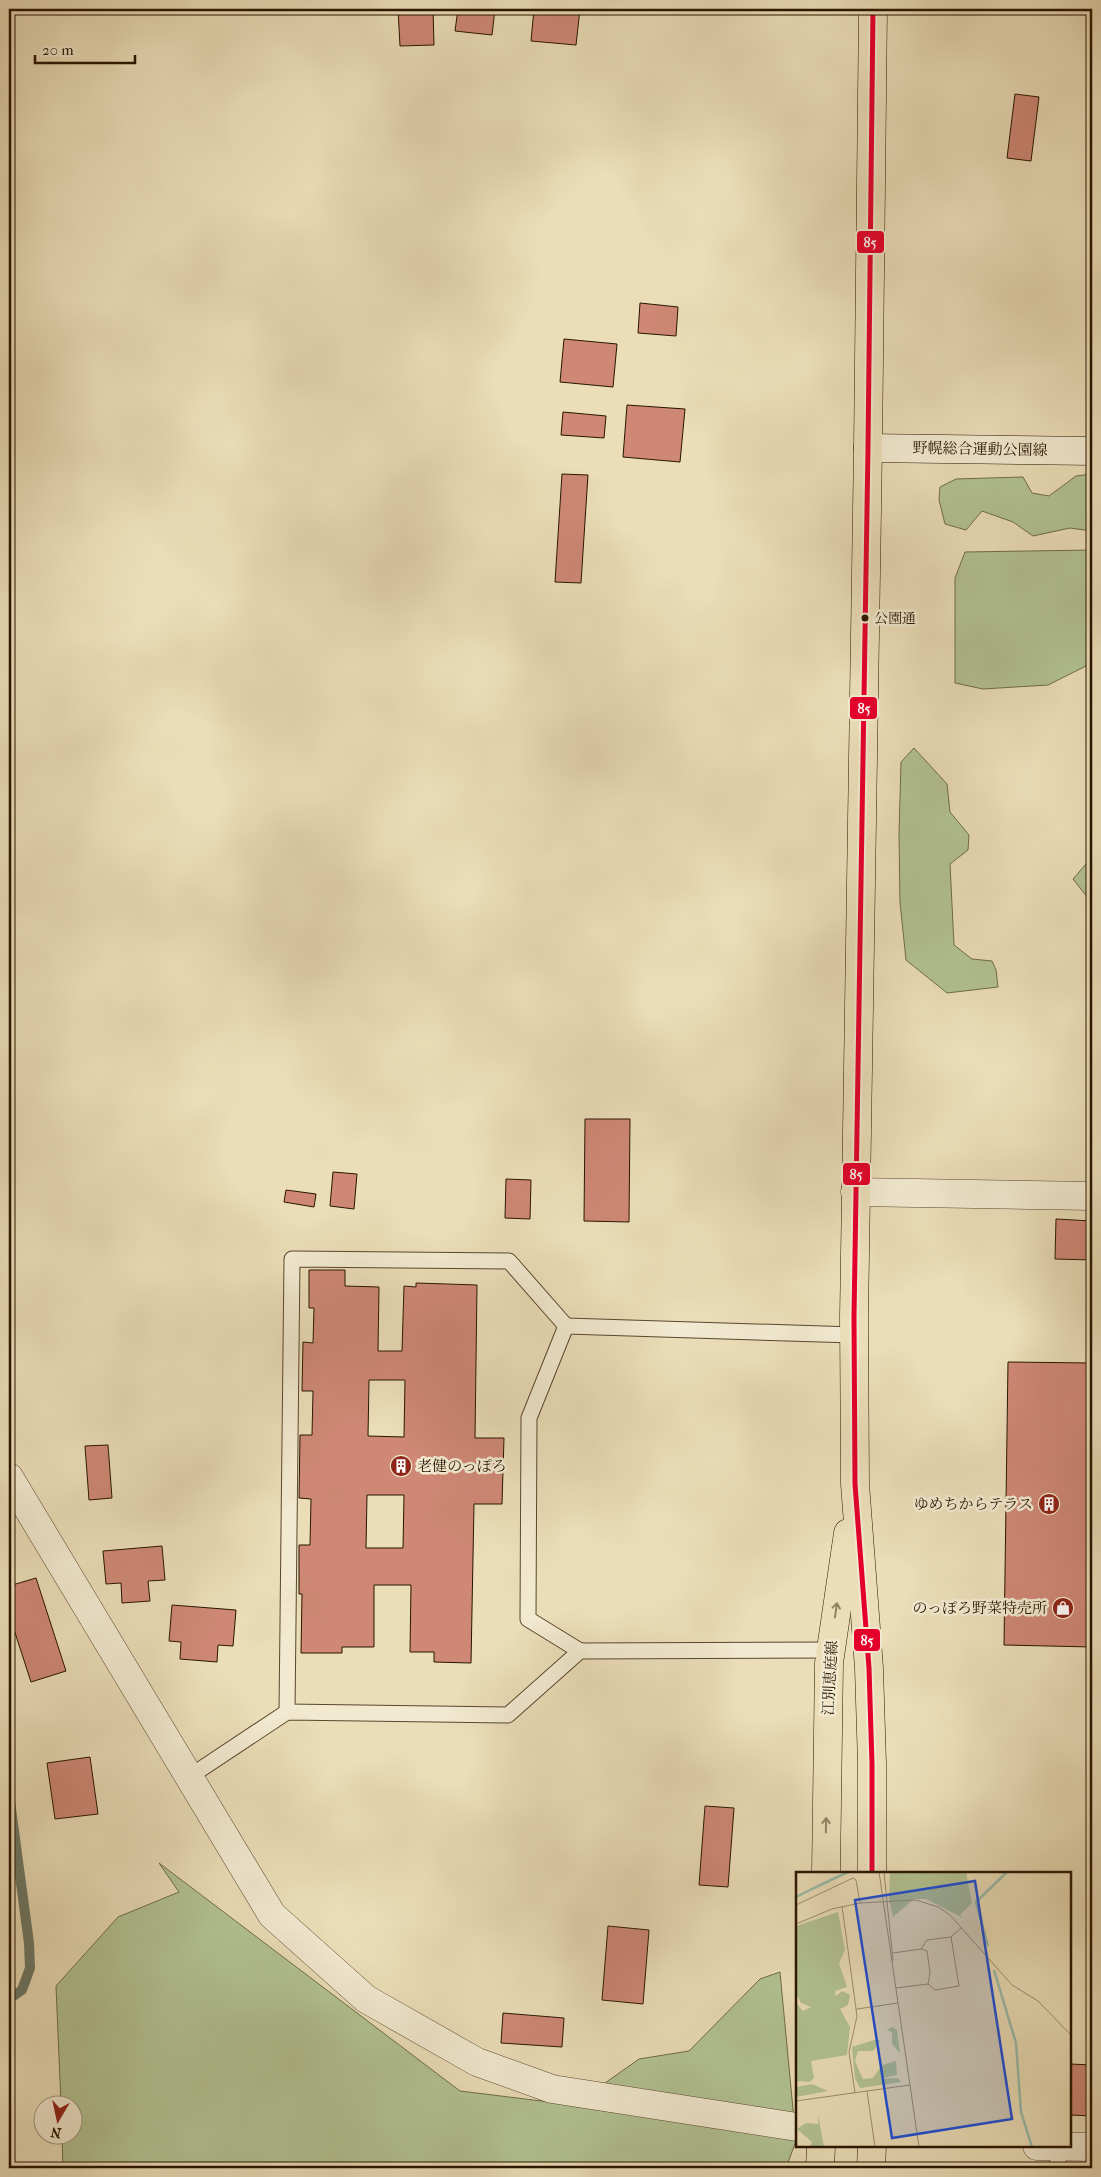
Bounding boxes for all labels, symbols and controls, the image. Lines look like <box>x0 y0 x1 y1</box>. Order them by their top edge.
scale bar <box>35 32 135 64</box>
text: 20 m <box>42 41 74 59</box>
line badge: 85 <box>856 230 885 254</box>
text: 85 <box>863 234 877 251</box>
street label: 野幌総合運動公園線 <box>912 439 1048 459</box>
place label: 公園通 <box>874 610 916 627</box>
marker: 公園通 <box>860 613 870 623</box>
line badge: 85 <box>849 696 878 720</box>
text: 85 <box>857 700 871 717</box>
line badge: 85 <box>842 1162 871 1186</box>
text: 85 <box>849 1166 863 1183</box>
building icon: 老健のっぽろ <box>389 1454 413 1478</box>
place label: 老健のっぽろ <box>417 1457 507 1475</box>
building icon: ゆめちからテラス <box>1037 1492 1061 1516</box>
place label: ゆめちからテラス <box>913 1495 1033 1513</box>
shop icon: のっぽろ野菜特売所 <box>1051 1596 1075 1620</box>
place label: のっぽろ野菜特売所 <box>912 1599 1047 1617</box>
one-way arrow <box>832 1602 842 1618</box>
line badge: 85 <box>853 1628 881 1652</box>
text: 85 <box>860 1632 874 1649</box>
street label: 江別恵庭線 <box>819 1640 841 1716</box>
one-way arrow <box>822 1817 831 1833</box>
inset map <box>796 1872 1071 2147</box>
north arrow <box>32 2094 82 2144</box>
text: N <box>49 2123 63 2142</box>

